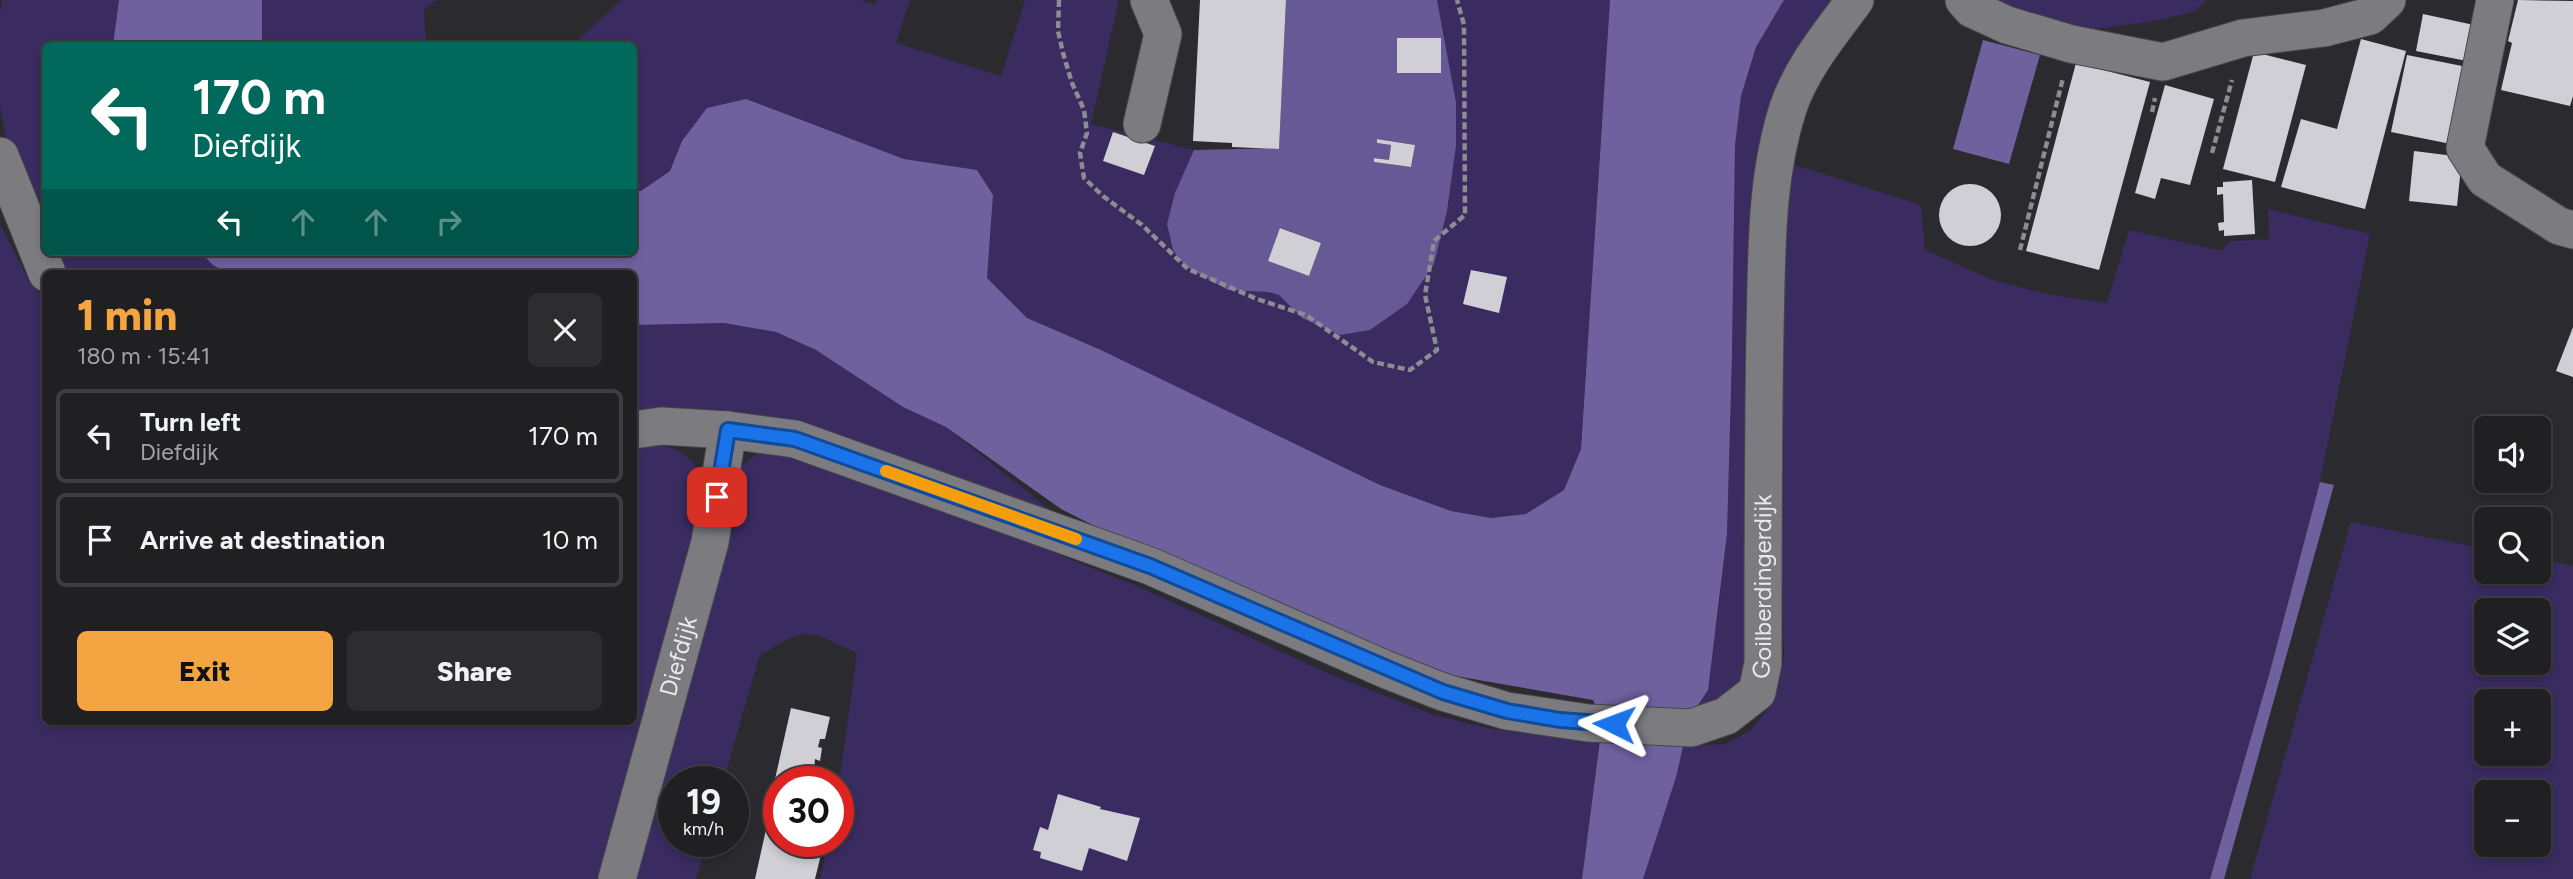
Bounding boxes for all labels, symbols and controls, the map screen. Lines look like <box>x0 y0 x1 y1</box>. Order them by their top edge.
text: 170 m <box>192 67 326 126</box>
icon: left <box>77 70 168 161</box>
text: Diefdijk <box>192 127 301 165</box>
icon: left <box>211 203 249 241</box>
icon: ahead <box>284 203 322 241</box>
icon: ahead <box>357 203 395 241</box>
icon: right <box>430 203 468 241</box>
text: 1 min <box>77 290 177 341</box>
button: close <box>528 293 602 367</box>
text: 180 m · 15:41 <box>77 342 210 370</box>
text: Turn left <box>140 406 241 438</box>
map controls <box>2474 416 2551 857</box>
button: sound <box>2474 416 2551 493</box>
icon: left <box>81 417 119 455</box>
text: 170 m <box>528 420 598 452</box>
text: Diefdijk <box>140 438 218 466</box>
pin <box>687 467 747 527</box>
icon: arrive <box>698 478 736 516</box>
street label: Goilberdingerdijk <box>1745 494 1777 681</box>
button: search <box>2474 507 2551 584</box>
icon: arrive <box>81 521 119 559</box>
text: Arrive at destination <box>140 524 385 556</box>
text: 10 m <box>542 524 598 556</box>
button: layers <box>2474 598 2551 675</box>
street label: Diefdijk <box>653 613 703 699</box>
button: Exit <box>77 631 333 711</box>
button: Share <box>347 631 602 711</box>
position arrow <box>1577 687 1651 761</box>
button: + <box>2474 689 2551 766</box>
speed limit sign: 30 <box>763 766 854 857</box>
button: − <box>2474 780 2551 857</box>
text: 19 <box>686 781 721 823</box>
text: km/h <box>683 818 724 840</box>

